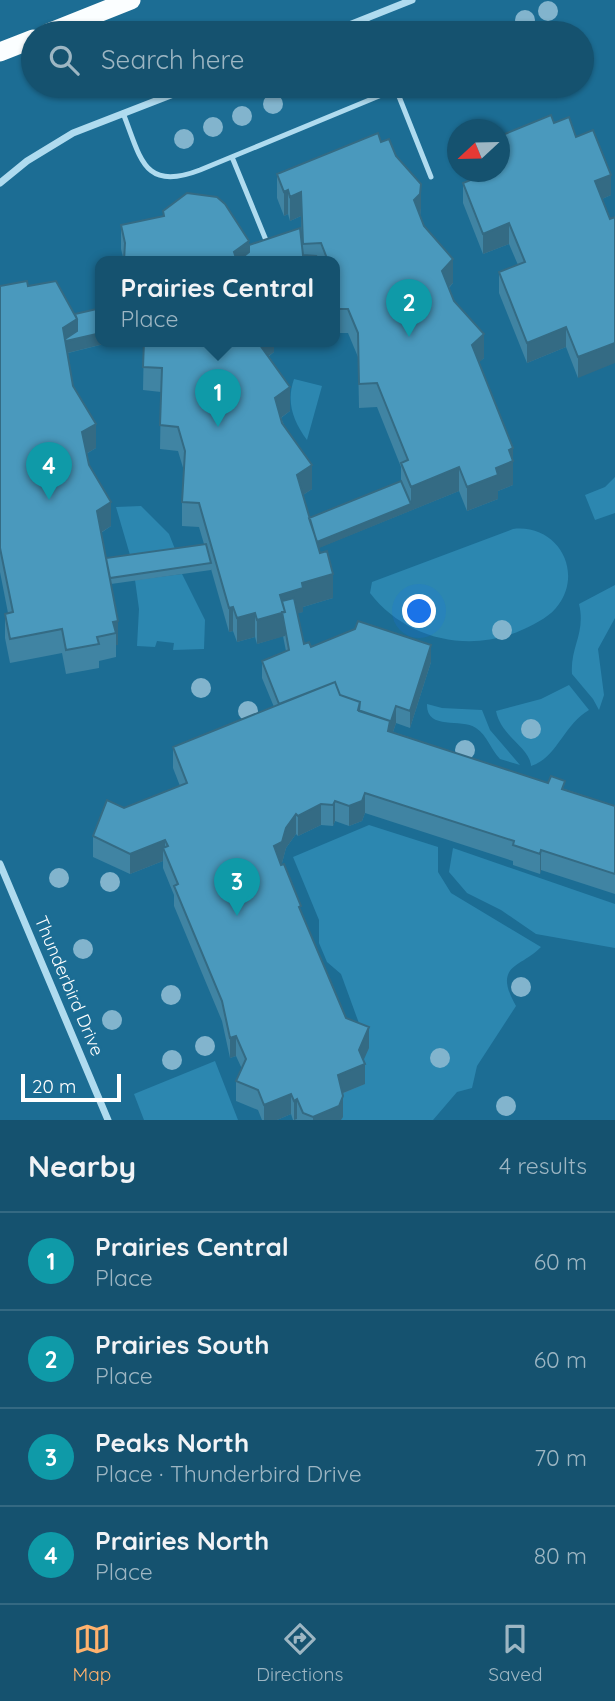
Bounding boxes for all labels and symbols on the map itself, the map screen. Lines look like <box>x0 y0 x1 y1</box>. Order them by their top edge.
north arrow <box>447 119 510 182</box>
pin: 2 <box>386 279 432 337</box>
pin: 1 <box>195 369 241 427</box>
pin: 4 <box>26 442 72 500</box>
your location <box>402 594 436 628</box>
pin: 3 <box>214 858 260 916</box>
street label: Thunderbird Drive <box>30 912 109 1059</box>
scale bar <box>21 1071 121 1103</box>

